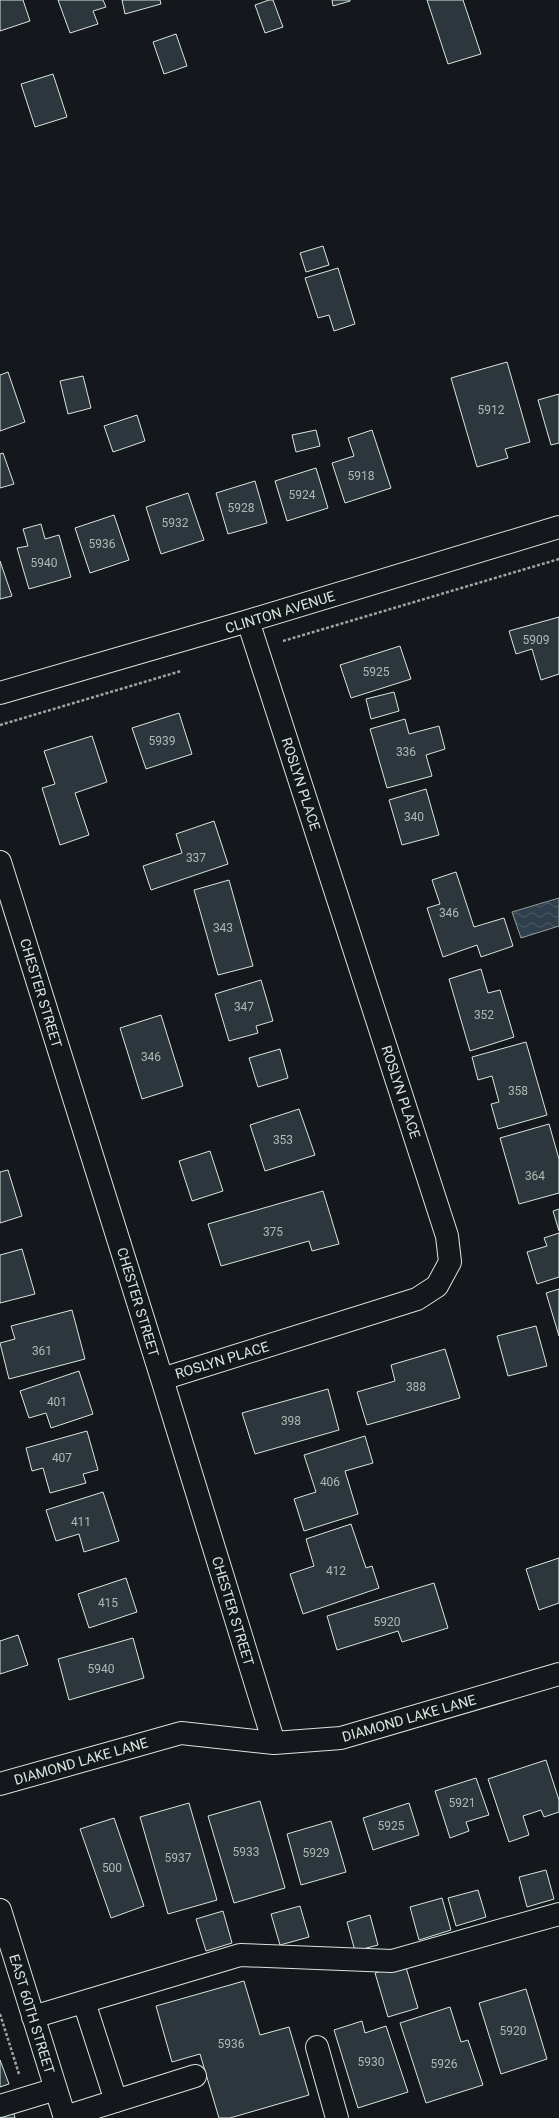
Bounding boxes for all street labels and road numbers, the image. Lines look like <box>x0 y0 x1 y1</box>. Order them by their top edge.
street label: CLINTON AVENUE <box>223 588 337 636</box>
street label: ROSLYN PLACE <box>278 735 324 833</box>
street label: CHESTER STREET <box>17 936 65 1050</box>
street label: ROSLYN PLACE <box>378 1043 424 1141</box>
street label: CHESTER STREET <box>114 1245 162 1359</box>
street label: ROSLYN PLACE <box>173 1338 271 1382</box>
street label: CHESTER STREET <box>209 1554 257 1668</box>
street label: DIAMOND LAKE LANE <box>340 1691 478 1745</box>
street label: DIAMOND LAKE LANE <box>12 1734 150 1788</box>
street label: EAST 60TH STREET <box>6 1952 58 2076</box>

